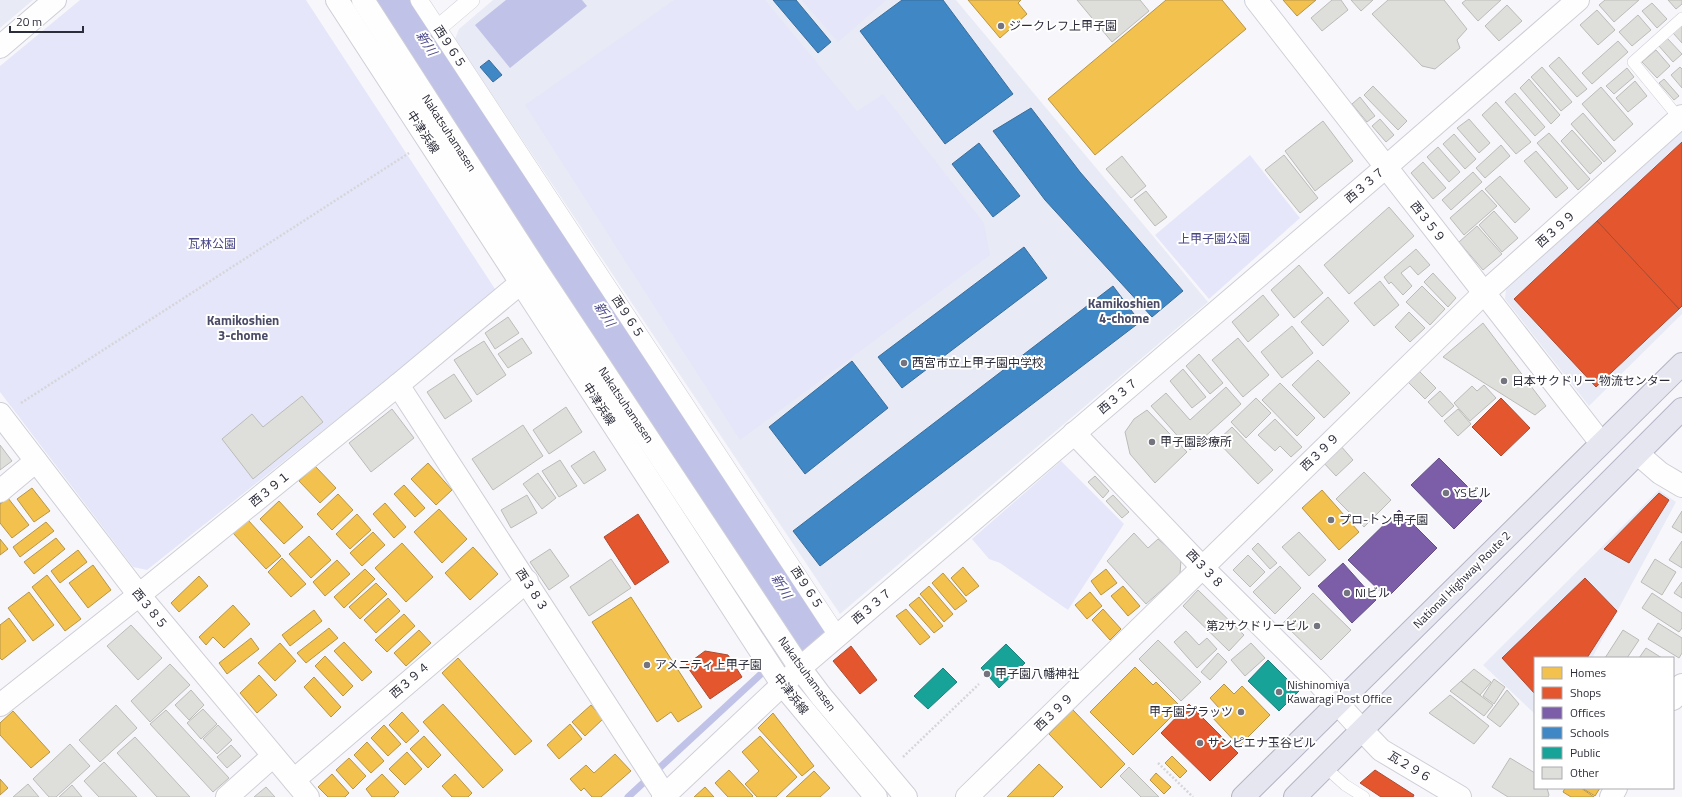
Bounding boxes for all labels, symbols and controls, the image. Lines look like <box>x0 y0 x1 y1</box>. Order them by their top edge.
scale bar <box>10 8 83 34</box>
text: 20 m <box>16 12 42 31</box>
place label: ジークレフ上甲子園 <box>1009 16 1117 35</box>
street label: 西９６５ <box>429 21 471 72</box>
marker: ジークレフ上甲子園 <box>996 21 1006 31</box>
water label: 新川 <box>412 27 444 61</box>
street label: Nakatsuhamasen <box>417 90 482 175</box>
street label: 中津浜線 <box>402 106 444 157</box>
street label: 西３３７ <box>1340 162 1389 207</box>
street label: 西３５９ <box>1406 197 1451 246</box>
street label: 西３９９ <box>1531 206 1580 252</box>
park label: 上甲子園公園 <box>1178 229 1250 248</box>
park label: 瓦林公園 <box>188 234 236 253</box>
street label: 西９６５ <box>607 291 649 342</box>
district label: Kamikoshien 4-chome <box>1088 293 1160 328</box>
water label: 新川 <box>590 298 622 332</box>
district label: Kamikoshien 3-chome <box>207 310 279 345</box>
place label: 西宮市立上甲子園中学校 <box>912 353 1044 372</box>
marker: 西宮市立上甲子園中学校 <box>899 358 909 368</box>
street label: Nakatsuhamasen <box>594 363 659 447</box>
place label: 日本サクドリー 物流センター <box>1512 371 1671 390</box>
street label: 西３３７ <box>1093 373 1142 418</box>
marker: 日本サクドリー 物流センター <box>1499 376 1509 386</box>
street label: 中津浜線 <box>578 378 620 429</box>
street label: 西３９９ <box>1296 428 1344 475</box>
place label: 甲子園診療所 <box>1160 432 1232 451</box>
marker: 甲子園診療所 <box>1147 437 1157 447</box>
street label: 西３９１ <box>245 466 294 511</box>
place label: YSビル <box>1454 483 1491 502</box>
marker: YSビル <box>1441 488 1451 498</box>
place label: プロ-トン甲子園 <box>1339 510 1428 529</box>
marker: プロ-トン甲子園 <box>1326 515 1336 525</box>
street label: National Highway Route 2 <box>1408 526 1515 633</box>
street label: 西３３８ <box>1182 545 1229 593</box>
street label: 西９６５ <box>786 562 828 613</box>
street label: 西３８３ <box>511 564 553 615</box>
water label: 新川 <box>767 570 798 604</box>
street label: 西３３７ <box>847 583 896 628</box>
place label: NIビル <box>1355 583 1390 602</box>
street label: 西３８５ <box>128 584 173 633</box>
marker: NIビル <box>1342 588 1352 598</box>
place label: 第2サクドリービル <box>1206 616 1309 635</box>
marker: 第2サクドリービル <box>1312 621 1322 631</box>
street label: Nakatsuhamasen <box>774 632 841 715</box>
place label: アメニティ上甲子園 <box>655 655 762 674</box>
street label: 西３９４ <box>385 657 434 703</box>
legend <box>1534 657 1674 789</box>
marker: アメニティ上甲子園 <box>642 660 652 670</box>
text: Homes <box>1570 663 1606 682</box>
place label: 甲子園八幡神社 <box>995 664 1079 683</box>
street label: 中津浜線 <box>769 669 814 718</box>
marker: 甲子園八幡神社 <box>982 669 992 679</box>
place label: Nishinomiya Kawaragi Post Office <box>1287 675 1392 708</box>
text: Shops <box>1570 683 1602 702</box>
marker: Nishinomiya Kawaragi Post Office <box>1274 687 1284 697</box>
street label: 西３９９ <box>1030 688 1078 735</box>
place label: 甲子園プラッツ <box>1149 702 1233 721</box>
text: Offices <box>1570 703 1606 722</box>
marker: 甲子園プラッツ <box>1236 707 1246 717</box>
text: Schools <box>1570 723 1610 742</box>
place label: サンピエナ玉谷ビル <box>1208 733 1316 752</box>
marker: サンピエナ玉谷ビル <box>1195 738 1205 748</box>
text: Public <box>1570 743 1600 762</box>
street label: 瓦２９６ <box>1385 746 1436 787</box>
text: Other <box>1570 763 1599 782</box>

